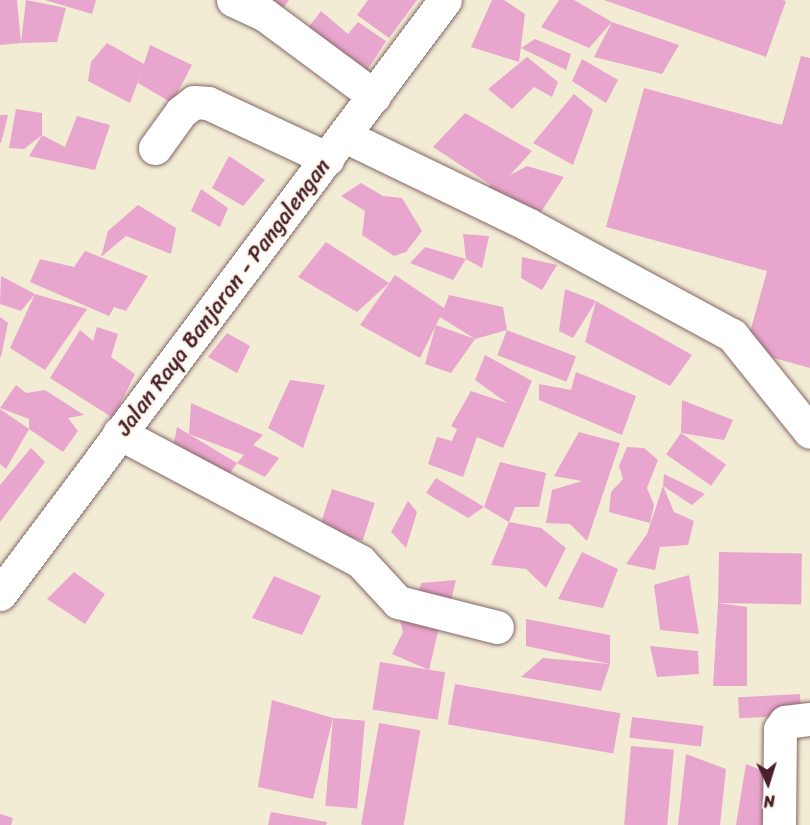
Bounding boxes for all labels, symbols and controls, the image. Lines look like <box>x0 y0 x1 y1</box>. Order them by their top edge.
street label: Jalan Raya Banjaran - Pangalengan <box>111 154 335 440</box>
north arrow <box>738 753 798 813</box>
text: N <box>763 787 776 816</box>

